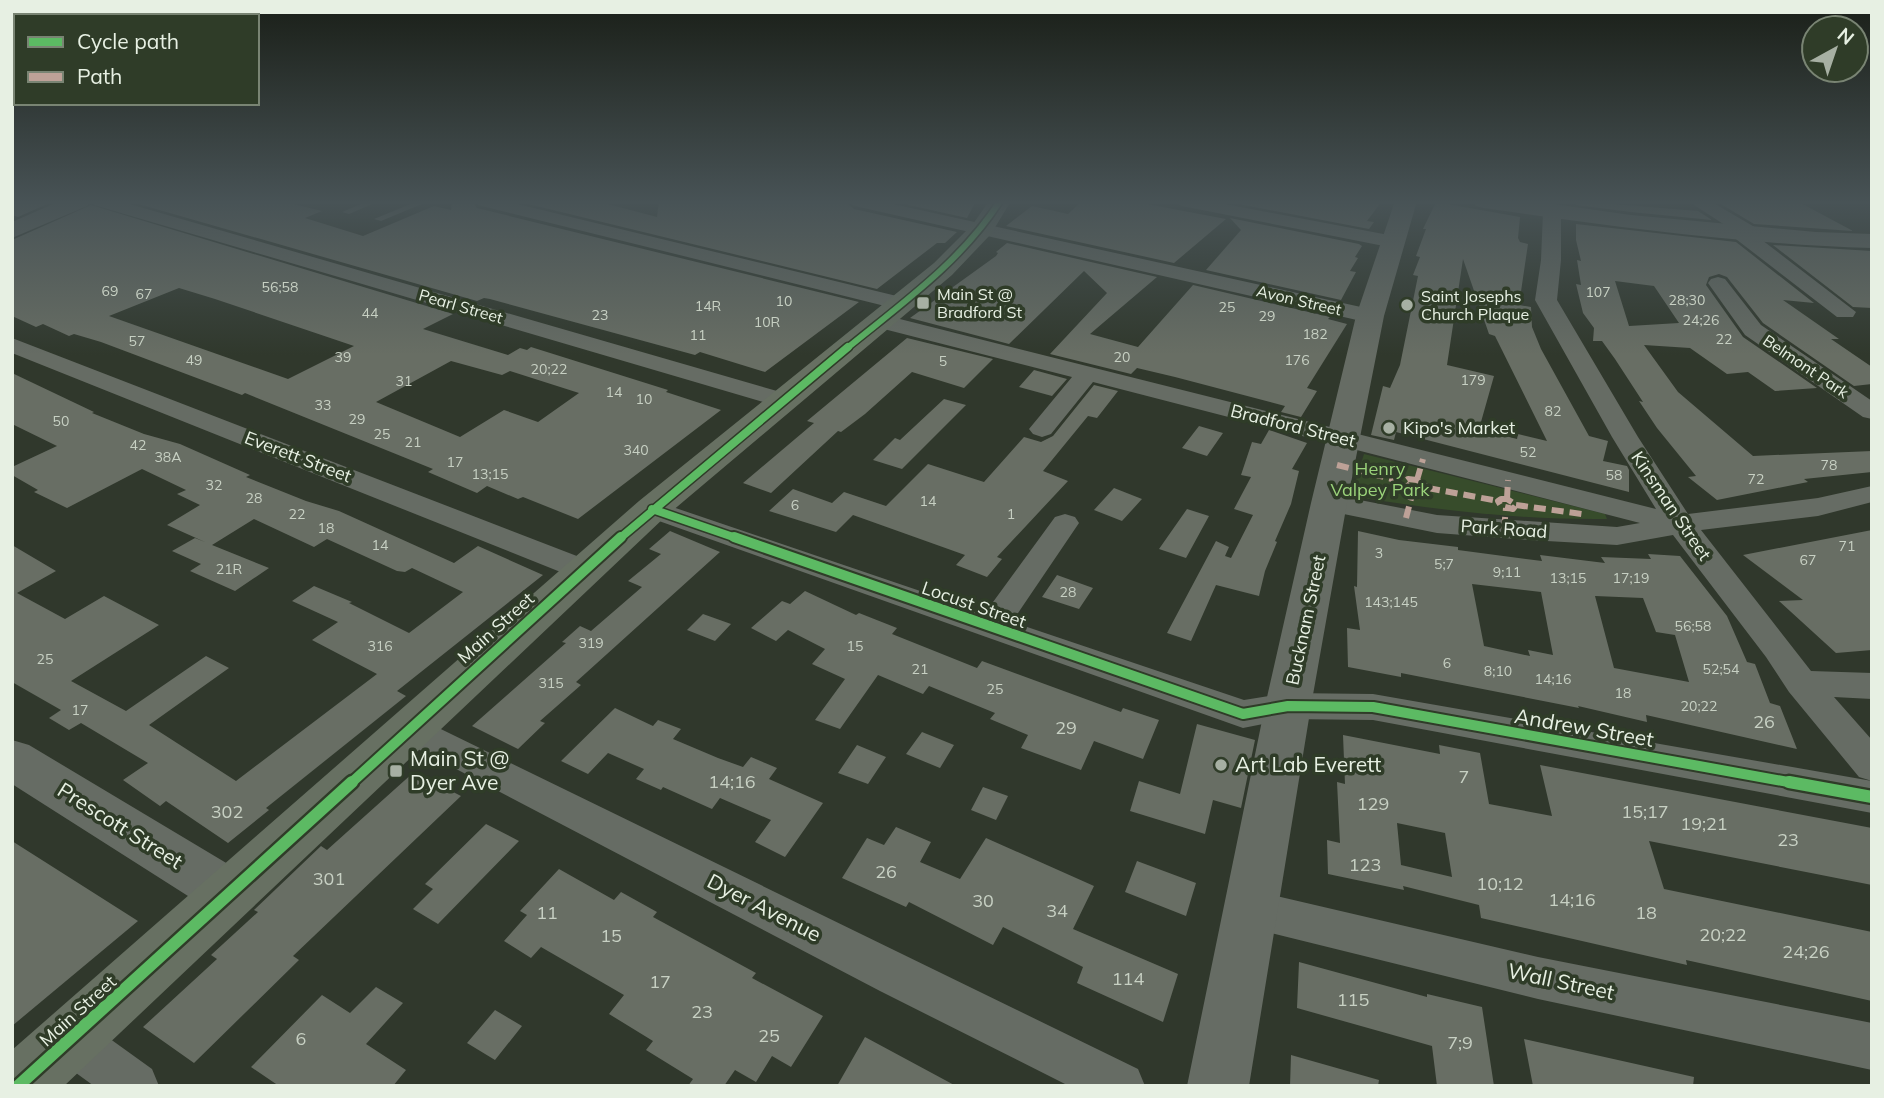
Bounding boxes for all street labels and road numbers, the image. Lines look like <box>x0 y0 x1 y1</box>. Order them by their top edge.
street label: Avon Street <box>1255 281 1344 320</box>
street label: Pearl Street <box>417 284 506 328</box>
street label: Belmont Park <box>1759 330 1853 403</box>
street label: Bradford Street <box>1228 399 1358 452</box>
street label: Everett Street <box>241 426 355 487</box>
street label: Kinsman Street <box>1626 447 1716 565</box>
street label: Park Road <box>1460 514 1548 543</box>
street label: Bucknam Street <box>1280 553 1331 687</box>
street label: Locust Street <box>919 576 1029 633</box>
street label: Main Street <box>452 587 539 668</box>
street label: Andrew Street <box>1513 702 1656 752</box>
street label: Prescott Street <box>53 776 188 874</box>
street label: Dyer Avenue <box>703 867 826 947</box>
street label: Wall Street <box>1506 957 1617 1005</box>
street label: Main Street <box>34 970 121 1051</box>

